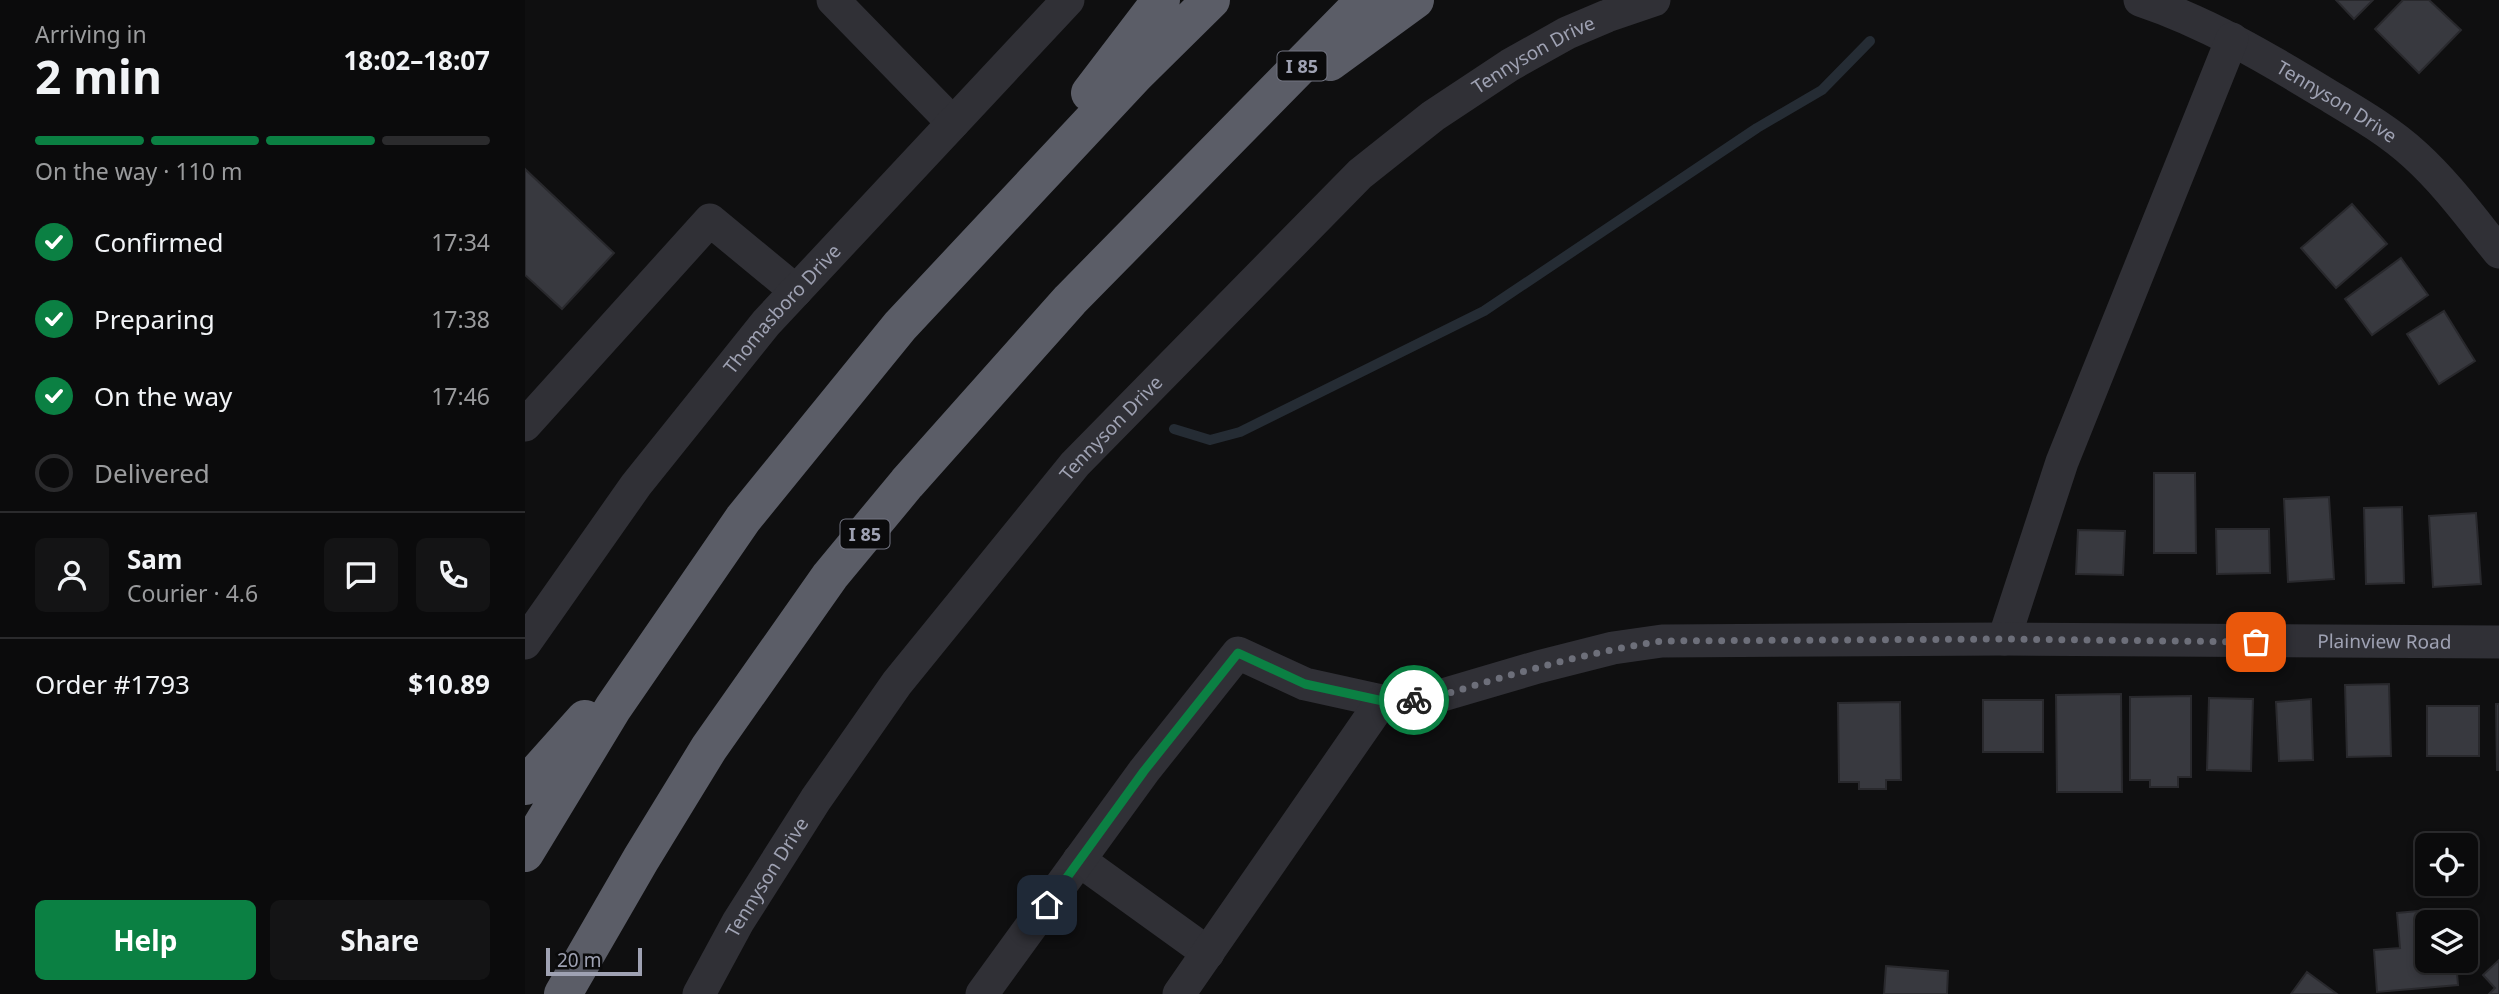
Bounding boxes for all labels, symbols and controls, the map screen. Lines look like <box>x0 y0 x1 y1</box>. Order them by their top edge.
street label: Tennyson Drive <box>1467 10 1599 100</box>
text: Arriving in <box>35 18 147 50</box>
text: 18:02–18:07 <box>343 42 490 78</box>
text: 2 min <box>35 45 162 107</box>
road number: I 85 <box>1277 52 1327 80</box>
street label: Tennyson Drive <box>2272 54 2403 149</box>
text: On the way · 110 m <box>35 155 242 187</box>
icon: check <box>35 223 73 261</box>
text: Confirmed <box>94 224 224 260</box>
text: 17:34 <box>431 226 490 258</box>
street label: Thomasboro Drive <box>717 238 846 379</box>
icon: check <box>35 300 73 338</box>
text: Preparing <box>94 301 215 337</box>
text: 17:38 <box>431 303 490 335</box>
street label: Tennyson Drive <box>1054 370 1168 486</box>
icon: check <box>35 377 73 415</box>
text: On the way <box>94 378 232 414</box>
text: 17:46 <box>431 380 490 412</box>
text: Delivered <box>94 455 210 491</box>
road number: I 85 <box>841 520 889 548</box>
button: person <box>35 538 109 612</box>
button: chat <box>324 538 398 612</box>
button: phone <box>416 538 490 612</box>
text: Sam <box>127 541 182 577</box>
text: Courier · 4.6 <box>127 577 258 609</box>
pin <box>2226 612 2286 672</box>
icon: bag <box>2237 623 2275 661</box>
street label: Plainview Road <box>2317 628 2451 655</box>
courier <box>1379 665 1449 735</box>
text: Order #1793 <box>35 666 190 702</box>
text: $10.89 <box>408 666 490 702</box>
icon: bike <box>1395 681 1433 719</box>
street label: Tennyson Drive <box>719 812 814 942</box>
map controls <box>2415 833 2478 973</box>
button: locate <box>2415 833 2478 896</box>
pin <box>1017 875 1077 935</box>
icon: home <box>1028 886 1066 924</box>
button: Help <box>35 900 256 980</box>
button: Share <box>270 900 490 980</box>
button: layers <box>2415 910 2478 973</box>
scale bar <box>546 945 642 977</box>
text: 20 m <box>557 947 601 973</box>

